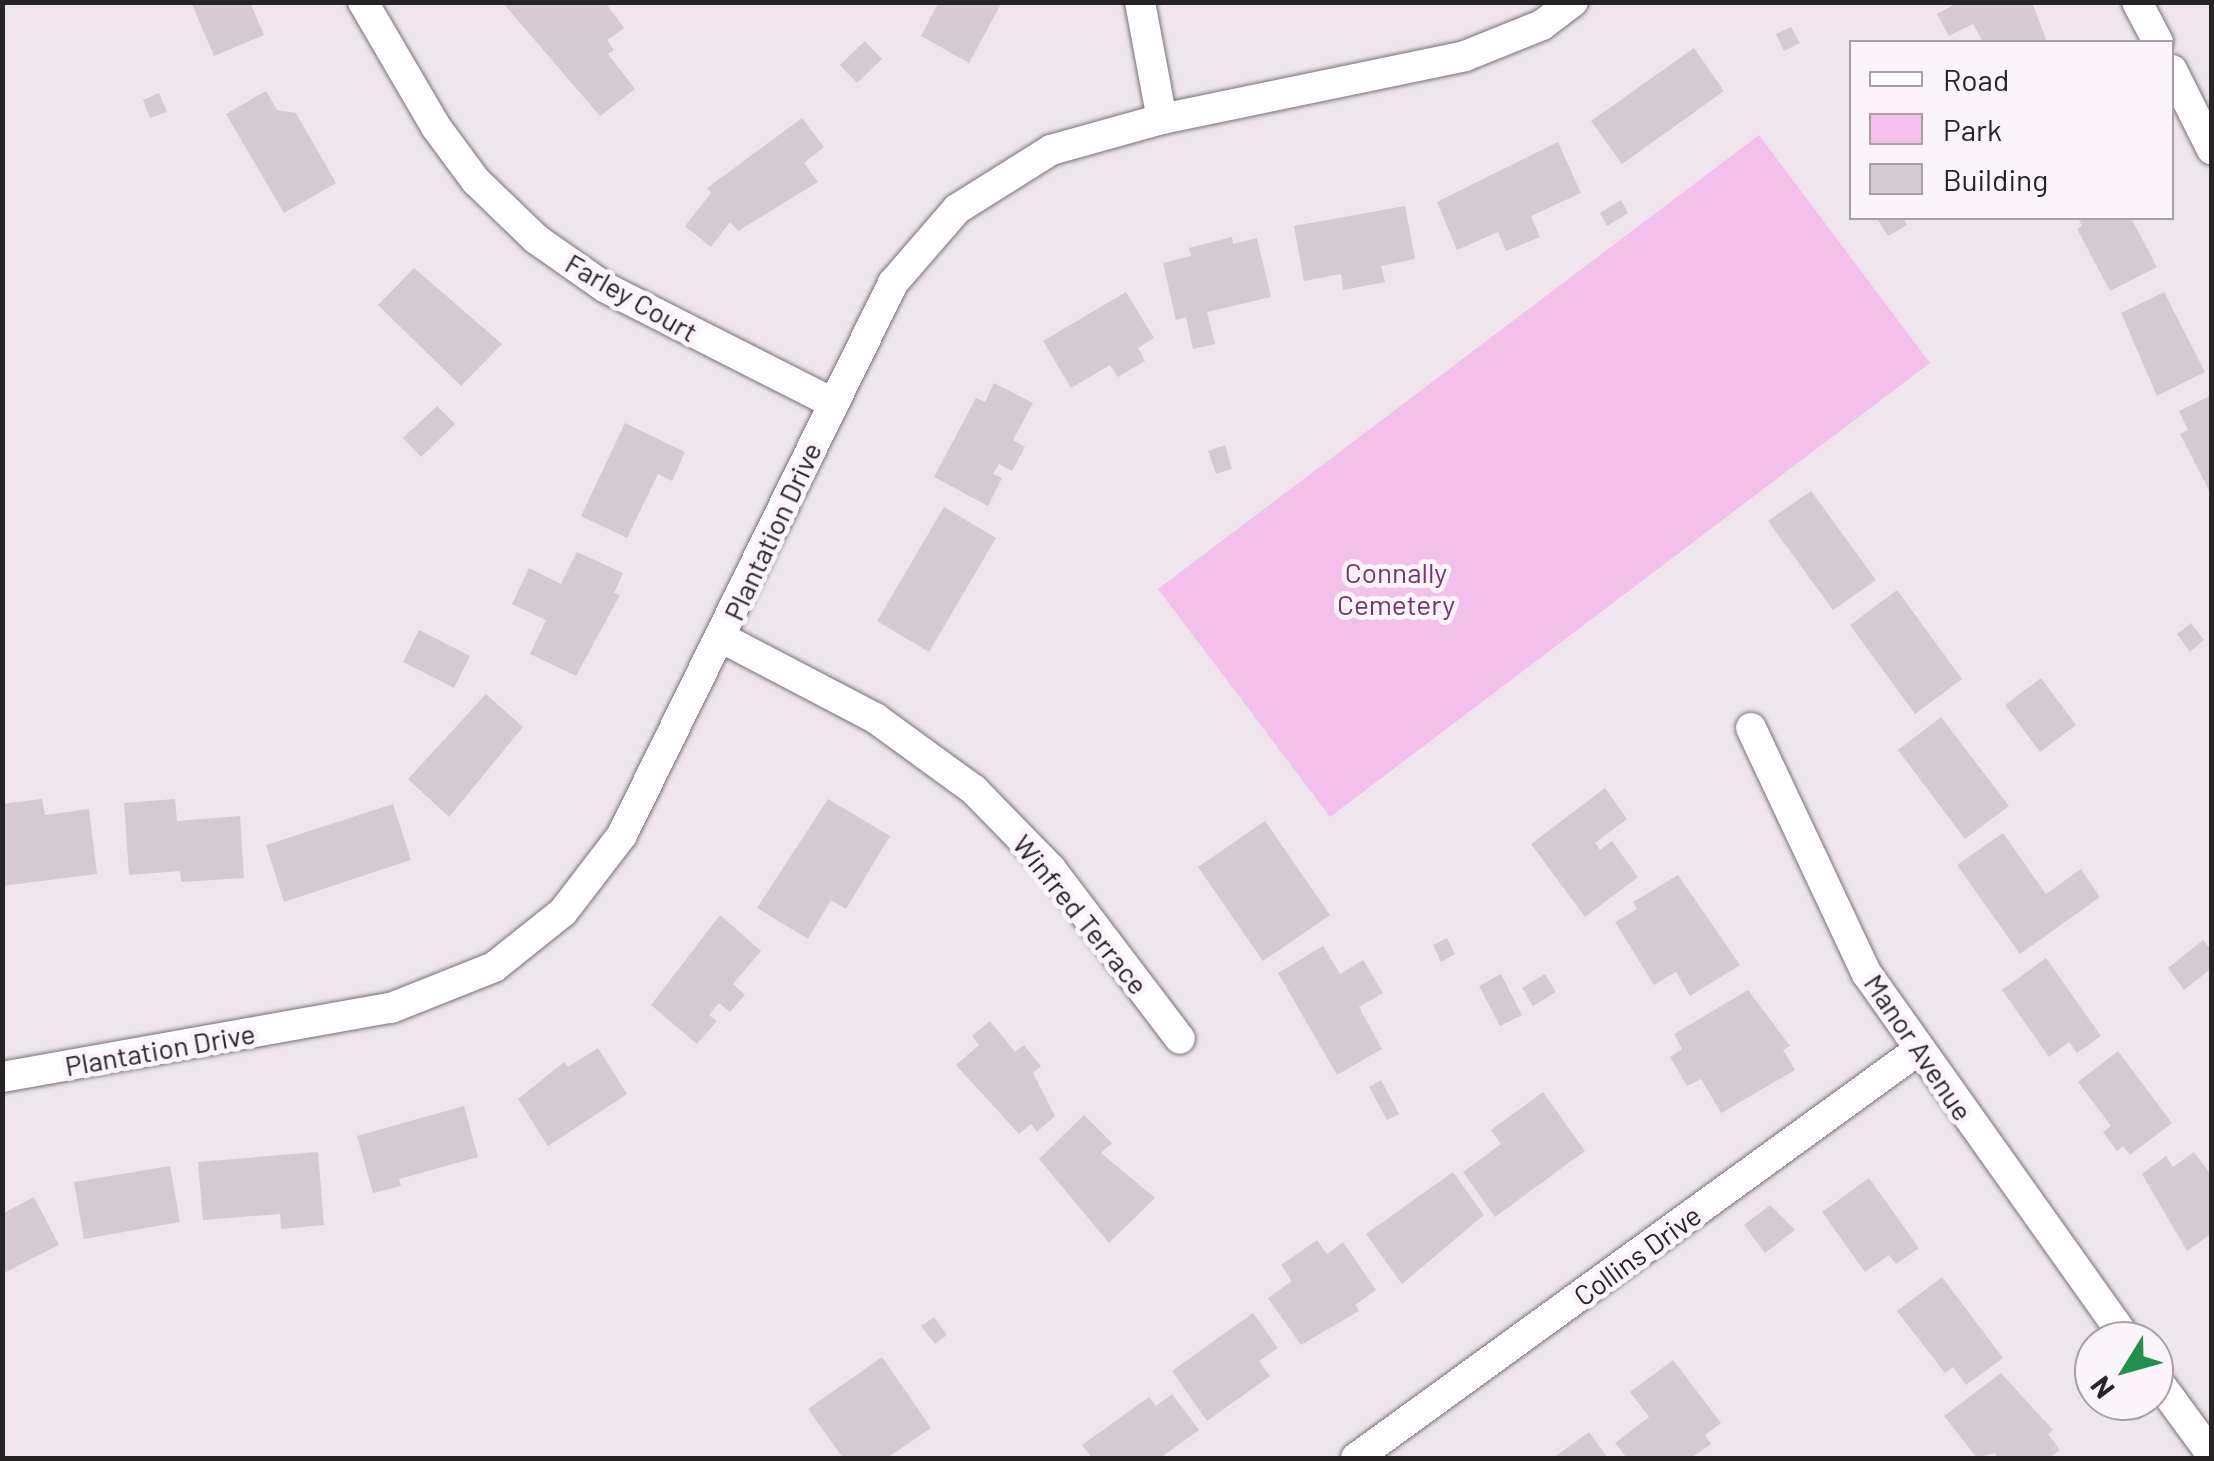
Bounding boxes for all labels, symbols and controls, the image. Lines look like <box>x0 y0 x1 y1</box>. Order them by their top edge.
legend <box>1849 40 2174 220</box>
text: Road <box>1943 61 2009 97</box>
text: Park <box>1943 111 2002 147</box>
text: Building <box>1943 161 2048 197</box>
street label: Farley Court <box>560 246 704 348</box>
street label: Plantation Drive <box>716 437 828 625</box>
park label: Connally Cemetery <box>1337 555 1455 621</box>
street label: Winfred Terrace <box>1006 827 1156 1001</box>
street label: Manor Avenue <box>1858 967 1980 1127</box>
street label: Plantation Drive <box>62 1016 258 1082</box>
street label: Collins Drive <box>1567 1198 1707 1312</box>
north arrow <box>2074 1321 2174 1421</box>
text: N <box>2082 1370 2121 1406</box>

